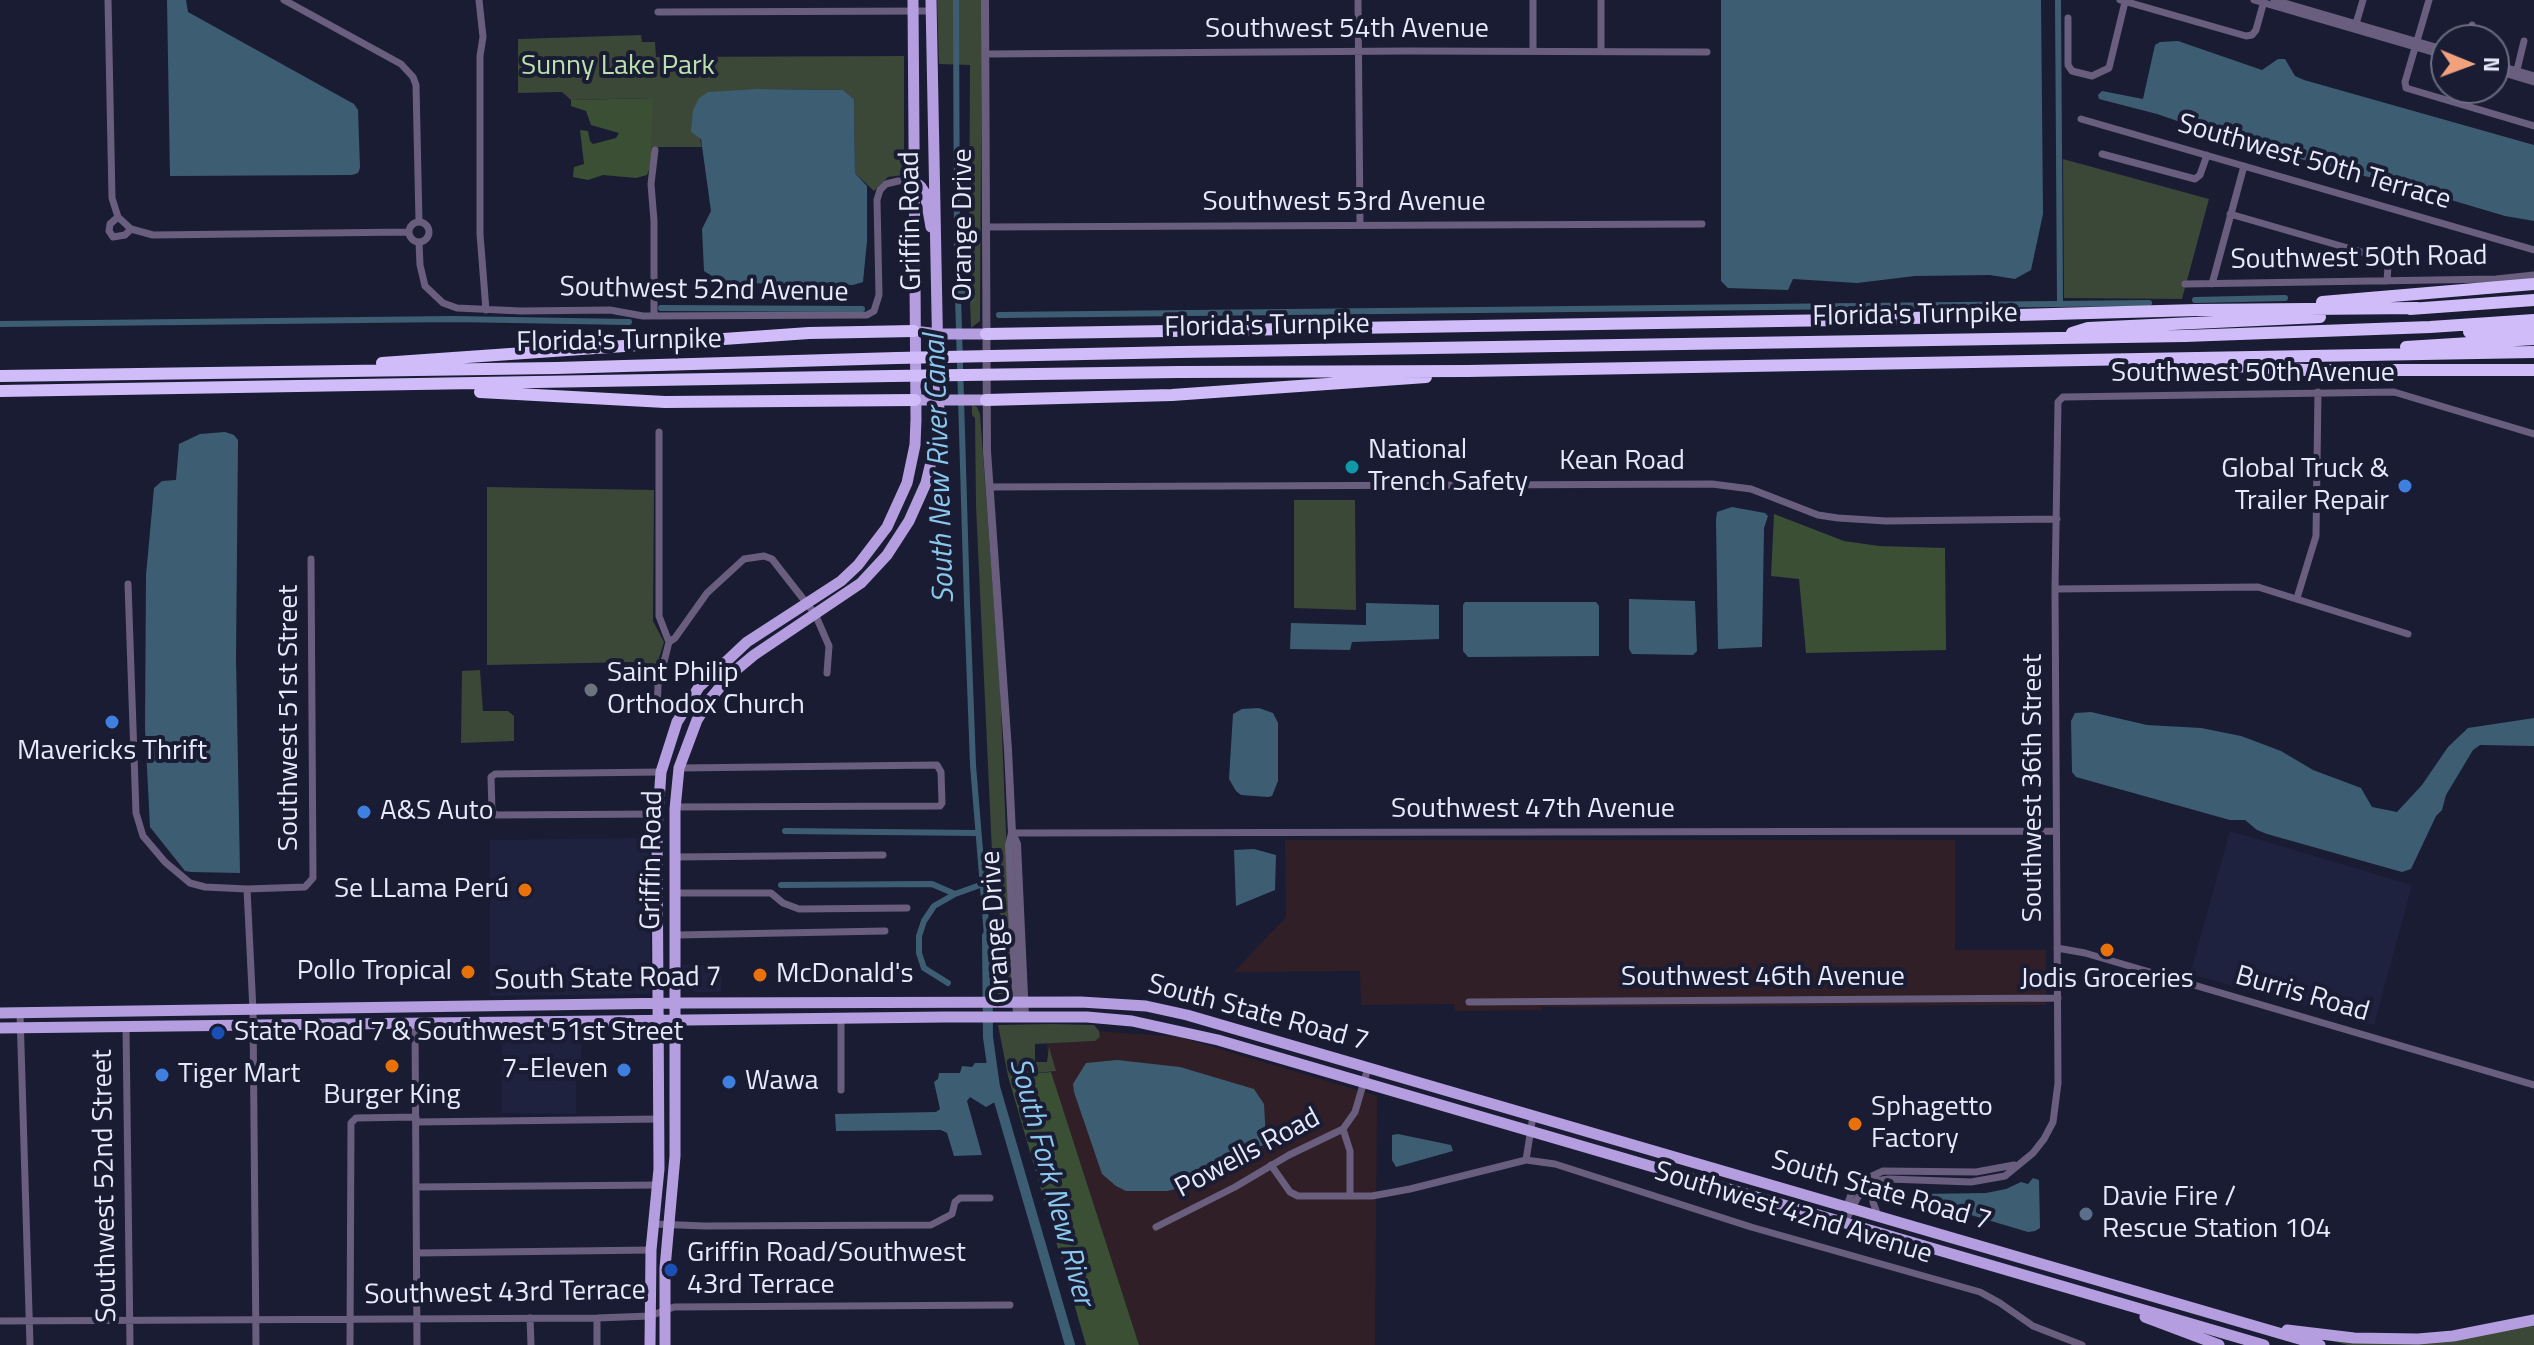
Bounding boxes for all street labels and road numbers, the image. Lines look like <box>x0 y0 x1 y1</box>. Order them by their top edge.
street label: Southwest 54th Avenue <box>1205 13 1489 47</box>
street label: Southwest 50th Terrace <box>2174 108 2454 218</box>
street label: Orange Drive <box>947 148 981 302</box>
street label: Griffin Road <box>894 151 930 291</box>
street label: Southwest 53rd Avenue <box>1202 186 1486 220</box>
street label: Southwest 50th Road <box>2230 240 2488 278</box>
street label: Southwest 52nd Avenue <box>559 272 849 310</box>
street label: Florida's Turnpike <box>1812 297 2018 335</box>
street label: Florida's Turnpike <box>1164 308 1370 346</box>
street label: Florida's Turnpike <box>516 323 722 361</box>
street label: Southwest 50th Avenue <box>2111 357 2395 391</box>
street label: Kean Road <box>1559 445 1685 479</box>
street label: Southwest 51st Street <box>273 585 307 851</box>
street label: Southwest 36th Street <box>2017 654 2051 922</box>
street label: Griffin Road <box>635 790 671 930</box>
street label: Southwest 47th Avenue <box>1391 793 1675 827</box>
street label: Orange Drive <box>975 849 1019 1005</box>
street label: Burris Road <box>2231 960 2373 1030</box>
street label: South State Road 7 <box>494 961 722 999</box>
street label: Southwest 46th Avenue <box>1621 961 1905 995</box>
street label: South State Road 7 <box>1144 968 1372 1060</box>
street label: Southwest 52nd Street <box>87 1049 125 1323</box>
street label: Powells Road <box>1170 1102 1326 1206</box>
street label: South State Road 7 <box>1767 1145 1995 1239</box>
street label: Southwest 42nd Avenue <box>1650 1156 1936 1272</box>
street label: Southwest 43rd Terrace <box>364 1275 646 1313</box>

